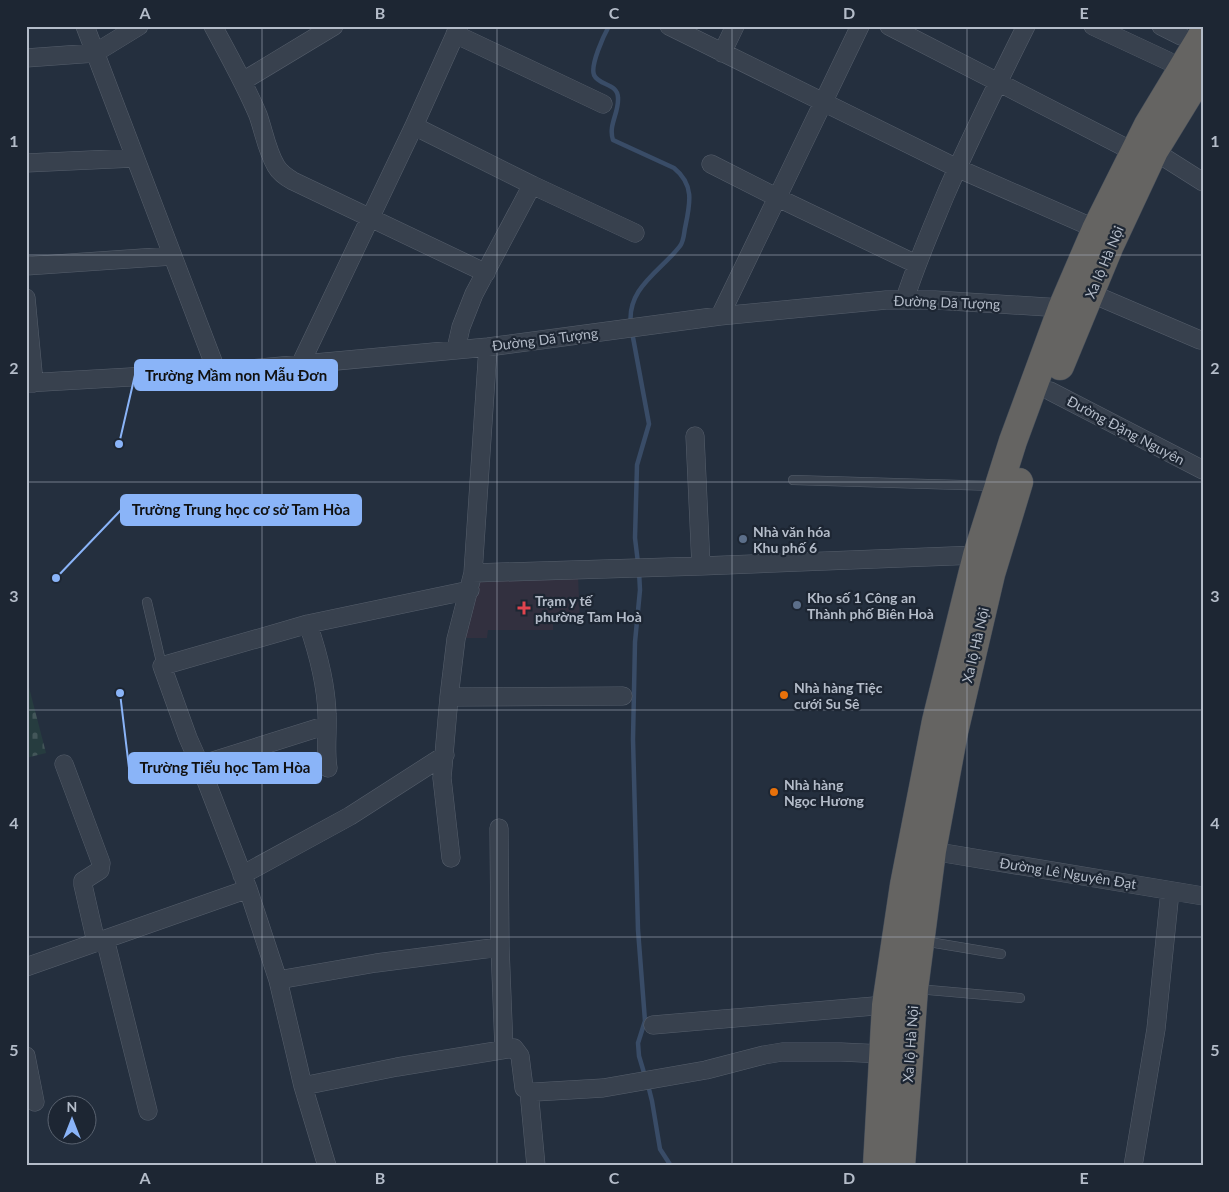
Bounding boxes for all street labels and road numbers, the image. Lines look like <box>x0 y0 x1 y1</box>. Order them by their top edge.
street label: Xa lộ Hà Nội <box>1081 223 1127 301</box>
street label: Đường Dã Tượng <box>893 292 1001 312</box>
street label: Đường Dã Tượng <box>491 324 599 354</box>
street label: Đường Đặng Nguyên <box>1064 392 1188 468</box>
street label: Xa lộ Hà Nội <box>958 606 992 684</box>
street label: Đường Lê Nguyên Đạt <box>998 854 1138 892</box>
street label: Xa lộ Hà Nội <box>899 1005 921 1083</box>

